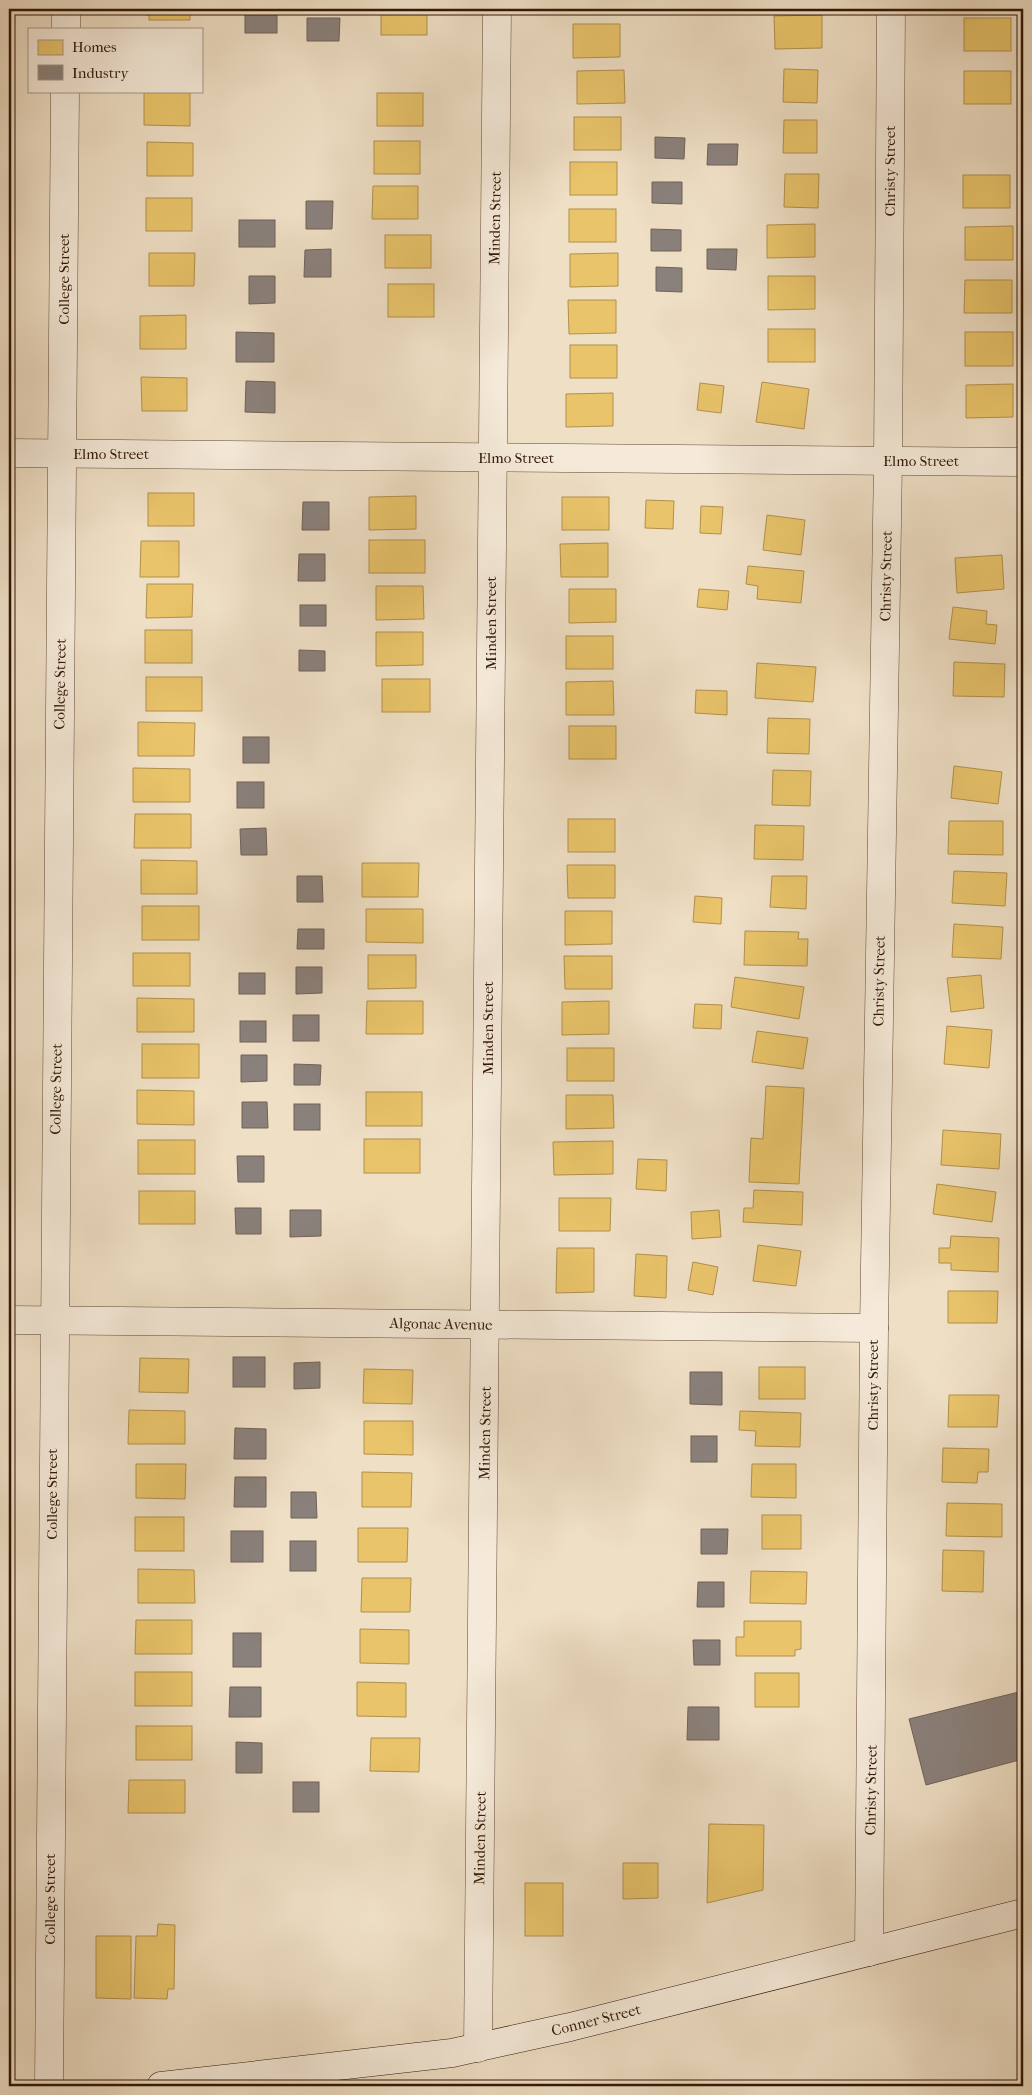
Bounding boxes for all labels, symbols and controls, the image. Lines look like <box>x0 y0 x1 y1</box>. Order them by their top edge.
legend <box>28 28 202 92</box>
text: Homes <box>72 38 117 56</box>
text: Industry <box>72 64 129 82</box>
street label: Christy Street <box>881 125 899 217</box>
street label: Minden Street <box>485 170 505 265</box>
street label: College Street <box>55 233 73 325</box>
street label: Elmo Street <box>73 445 150 463</box>
street label: Elmo Street <box>478 449 555 467</box>
street label: Elmo Street <box>883 452 960 470</box>
street label: Christy Street <box>876 530 896 622</box>
street label: Minden Street <box>482 575 500 670</box>
street label: College Street <box>50 637 70 730</box>
street label: Christy Street <box>869 935 889 1027</box>
street label: Minden Street <box>479 980 497 1075</box>
street label: College Street <box>46 1042 66 1135</box>
street label: Algonac Avenue <box>388 1314 493 1334</box>
street label: Christy Street <box>864 1339 882 1431</box>
street label: Minden Street <box>475 1385 495 1480</box>
street label: College Street <box>43 1448 61 1540</box>
street label: Christy Street <box>861 1744 881 1836</box>
street label: Minden Street <box>470 1790 490 1885</box>
street label: College Street <box>41 1853 59 1945</box>
street label: Conner Street <box>549 2000 643 2040</box>

